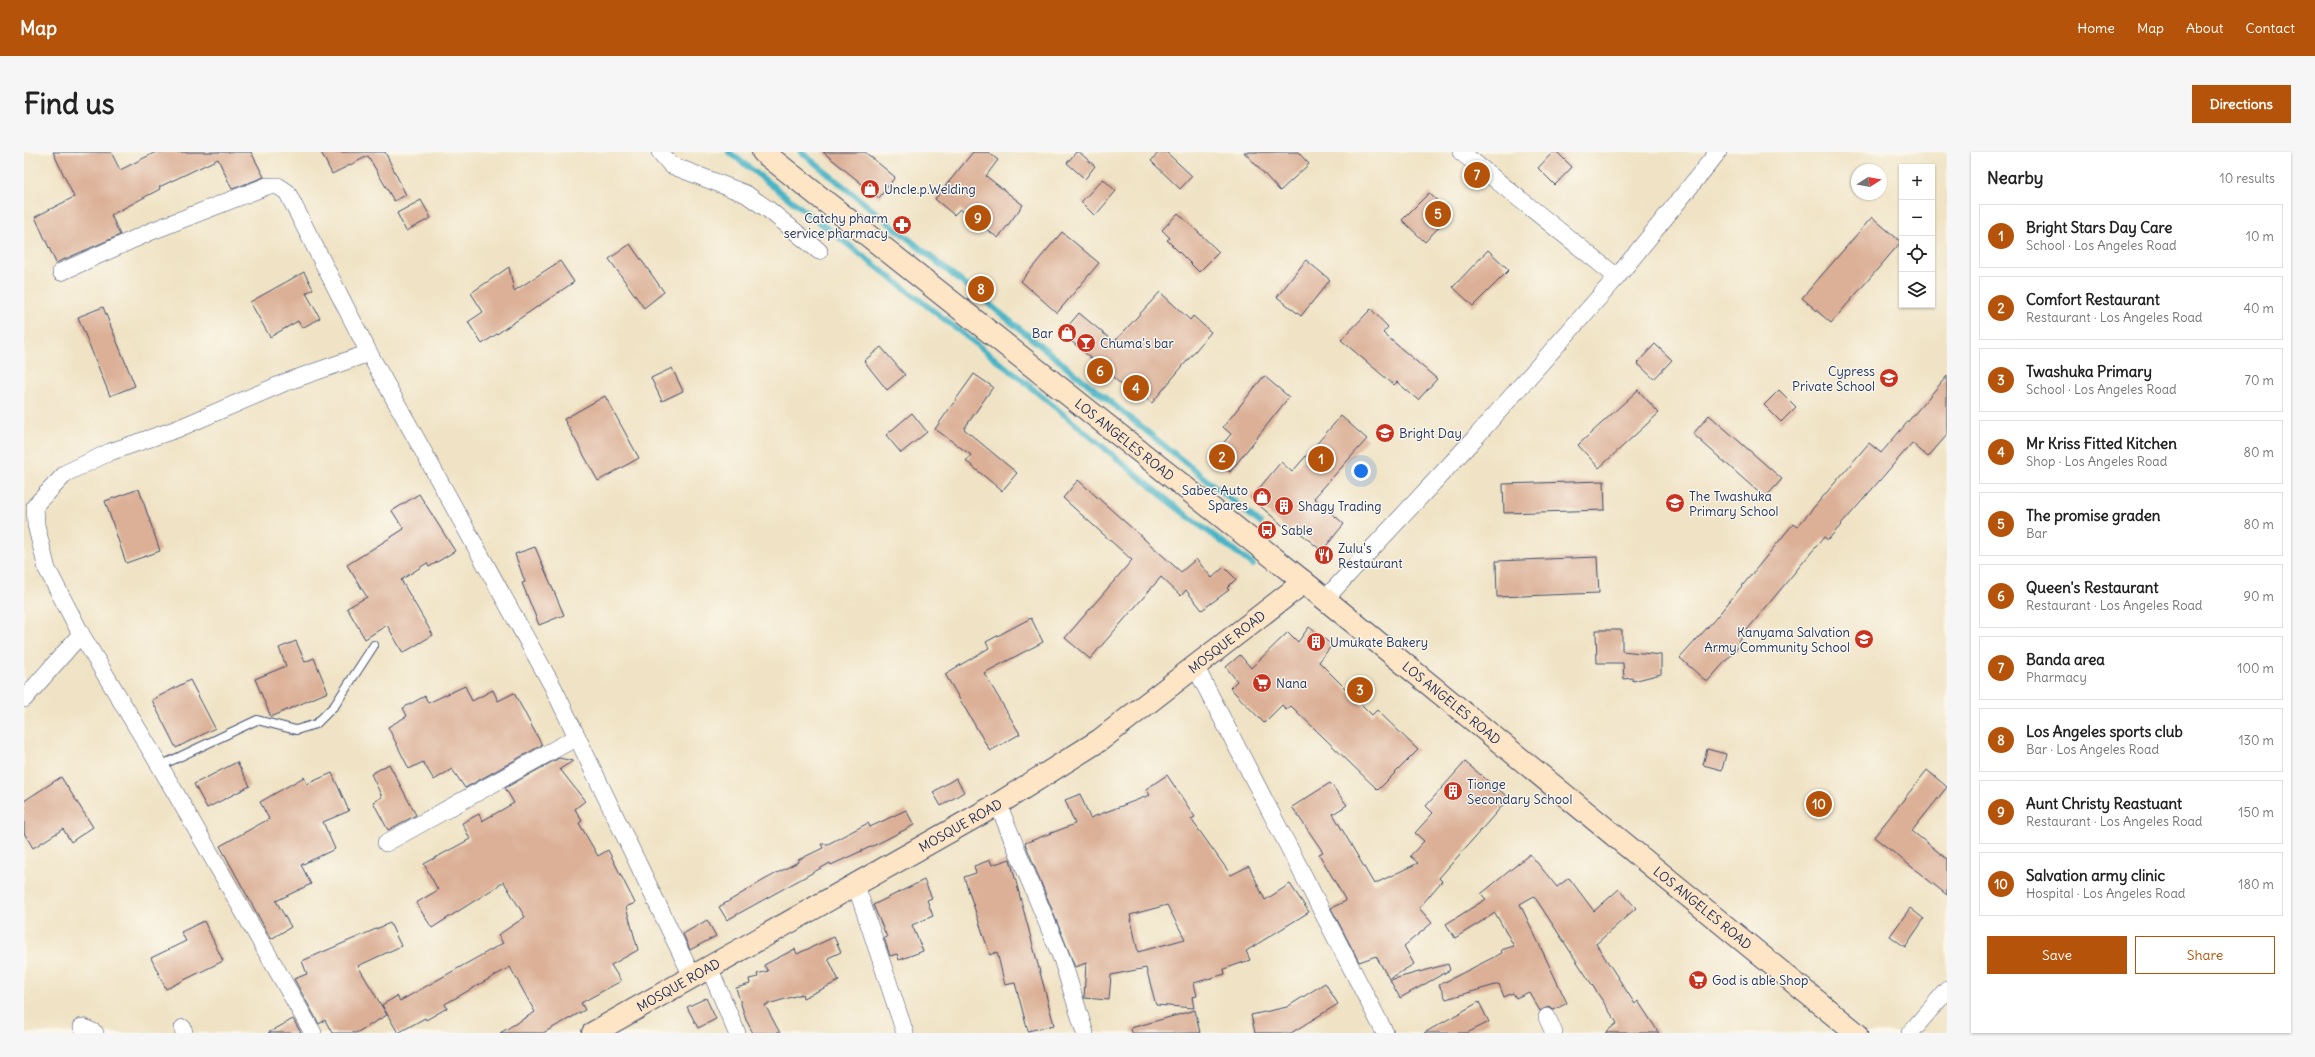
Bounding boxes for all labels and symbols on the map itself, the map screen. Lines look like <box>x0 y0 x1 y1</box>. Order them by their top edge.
pin: 7 <box>1464 160 1490 190</box>
north arrow <box>1851 164 1887 200</box>
shop icon: Uncle.p.Welding <box>859 178 881 200</box>
place label: Uncle.p.Welding <box>884 181 976 198</box>
pin: 5 <box>1425 199 1451 229</box>
pin: 9 <box>965 203 991 233</box>
place label: Catchy pharm service pharmacy <box>784 210 888 242</box>
pharmacy icon: Catchy pharm service pharmacy <box>891 214 913 236</box>
pin: 8 <box>968 274 994 304</box>
shop icon: Bar <box>1056 322 1078 344</box>
place label: Bar <box>1032 325 1054 342</box>
bar icon: Chuma's bar <box>1075 332 1097 354</box>
place label: Chuma's bar <box>1100 335 1174 352</box>
pin: 6 <box>1087 356 1113 386</box>
place label: Cypress Private School <box>1792 363 1875 395</box>
school or university icon: Cypress Private School <box>1878 367 1900 389</box>
pin: 4 <box>1123 373 1149 403</box>
street label: LOS ANGELES ROAD <box>1071 395 1177 485</box>
school or university icon: Bright Day <box>1374 422 1396 444</box>
place label: Bright Day <box>1399 425 1462 442</box>
pin: 2 <box>1209 442 1235 472</box>
pin: 1 <box>1308 444 1334 474</box>
your location <box>1351 461 1371 481</box>
place label: Sabec Auto Spares <box>1182 482 1248 514</box>
shop icon: Sabec Auto Spares <box>1251 486 1273 508</box>
place label: The Twashuka Primary School <box>1689 488 1779 520</box>
school or university icon: The Twashuka Primary School <box>1664 492 1686 514</box>
building icon: Shagy Trading <box>1273 495 1295 517</box>
place label: Shagy Trading <box>1298 498 1382 515</box>
bus stop icon: Sable <box>1256 519 1278 541</box>
place label: Sable <box>1281 522 1313 539</box>
place label: Zulu's Restaurant <box>1338 540 1403 572</box>
restaurant icon: Zulu's Restaurant <box>1313 544 1335 566</box>
street label: MOSQUE ROAD <box>1185 607 1269 677</box>
place label: Kanyama Salvation Army Community School <box>1704 624 1850 656</box>
school or university icon: Kanyama Salvation Army Community School <box>1853 628 1875 650</box>
building icon: Umukate Bakery <box>1305 631 1327 653</box>
place label: Umukate Bakery <box>1330 634 1428 651</box>
street label: LOS ANGELES ROAD <box>1399 658 1504 748</box>
supermarket icon: Nana <box>1251 672 1273 694</box>
place label: Nana <box>1276 675 1307 692</box>
pin: 3 <box>1347 675 1373 705</box>
place label: Tionge Secondary School <box>1467 776 1572 808</box>
building icon: Tionge Secondary School <box>1442 780 1464 802</box>
pin: 10 <box>1806 789 1832 819</box>
street label: MOSQUE ROAD <box>916 795 1005 856</box>
street label: LOS ANGELES ROAD <box>1650 863 1755 953</box>
street label: MOSQUE ROAD <box>634 955 723 1016</box>
supermarket icon: God is able Shop <box>1687 969 1709 991</box>
place label: God is able Shop <box>1712 972 1808 989</box>

